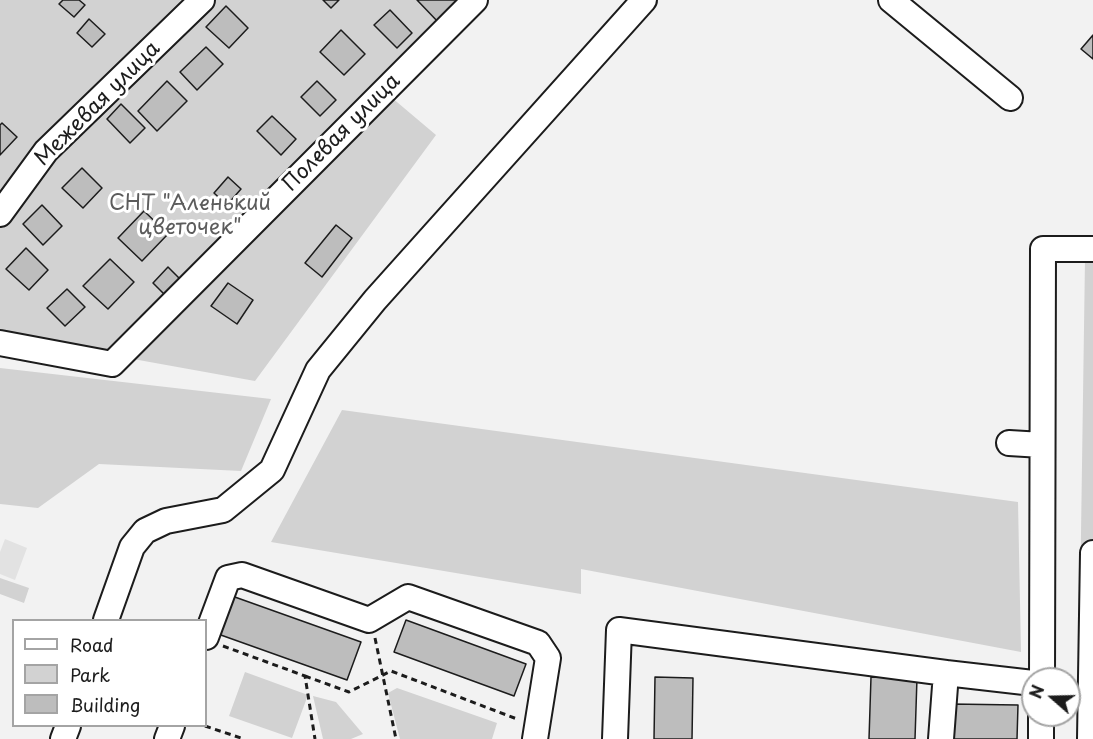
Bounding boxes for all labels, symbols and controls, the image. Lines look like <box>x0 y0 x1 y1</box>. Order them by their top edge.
street label: Межевая улица <box>30 36 166 172</box>
street label: Полевая улица <box>278 69 406 197</box>
park label: СНТ "Аленький цветочек" <box>109 191 271 241</box>
legend <box>12 619 207 727</box>
text: Road <box>70 631 114 658</box>
text: Park <box>70 661 110 688</box>
north arrow <box>1021 667 1081 727</box>
text: N <box>1023 681 1049 702</box>
text: Building <box>70 691 140 718</box>

